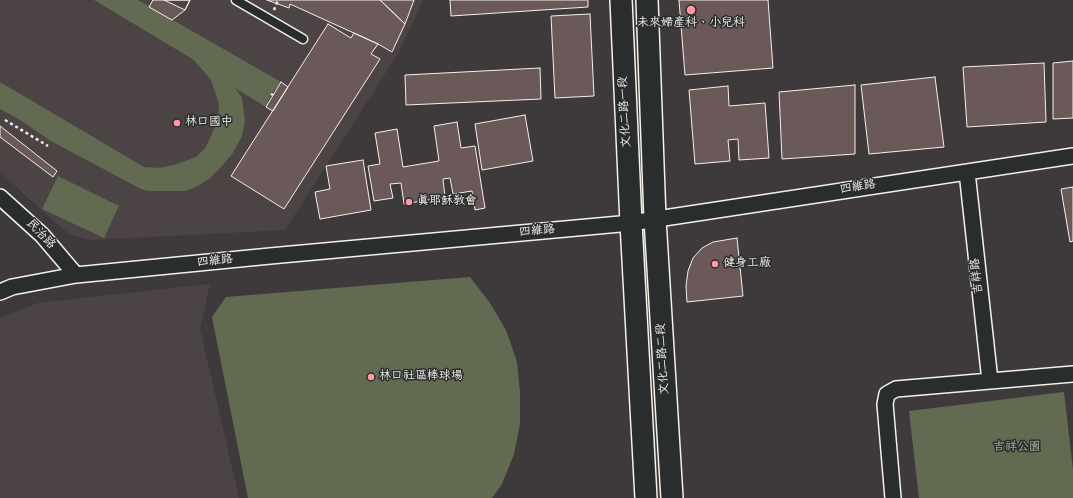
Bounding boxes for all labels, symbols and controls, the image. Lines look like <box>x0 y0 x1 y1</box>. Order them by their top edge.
marker: 未來婦產科、小兒科 <box>685 4 697 16</box>
place label: 未來婦產科、小兒科 <box>637 17 745 31</box>
street label: 文化二路一段 <box>617 76 635 148</box>
place label: 林口國中 <box>185 116 233 130</box>
marker: 林口國中 <box>172 118 182 128</box>
street label: 四維路 <box>839 178 877 198</box>
place label: 真耶穌教會 <box>417 195 477 209</box>
marker: 真耶穌教會 <box>404 197 414 207</box>
street label: 民治路 <box>22 217 58 253</box>
street label: 四維路 <box>518 223 556 241</box>
street label: 四維路 <box>196 253 234 271</box>
place label: 健身工廠 <box>723 257 771 271</box>
street label: 吉祥路 <box>969 257 987 295</box>
marker: 健身工廠 <box>710 259 720 269</box>
street label: 文化二路二段 <box>655 323 673 395</box>
place label: 林口社區棒球場 <box>379 370 463 384</box>
marker: 林口社區棒球場 <box>366 372 376 382</box>
park label: 吉祥公園 <box>993 441 1041 455</box>

